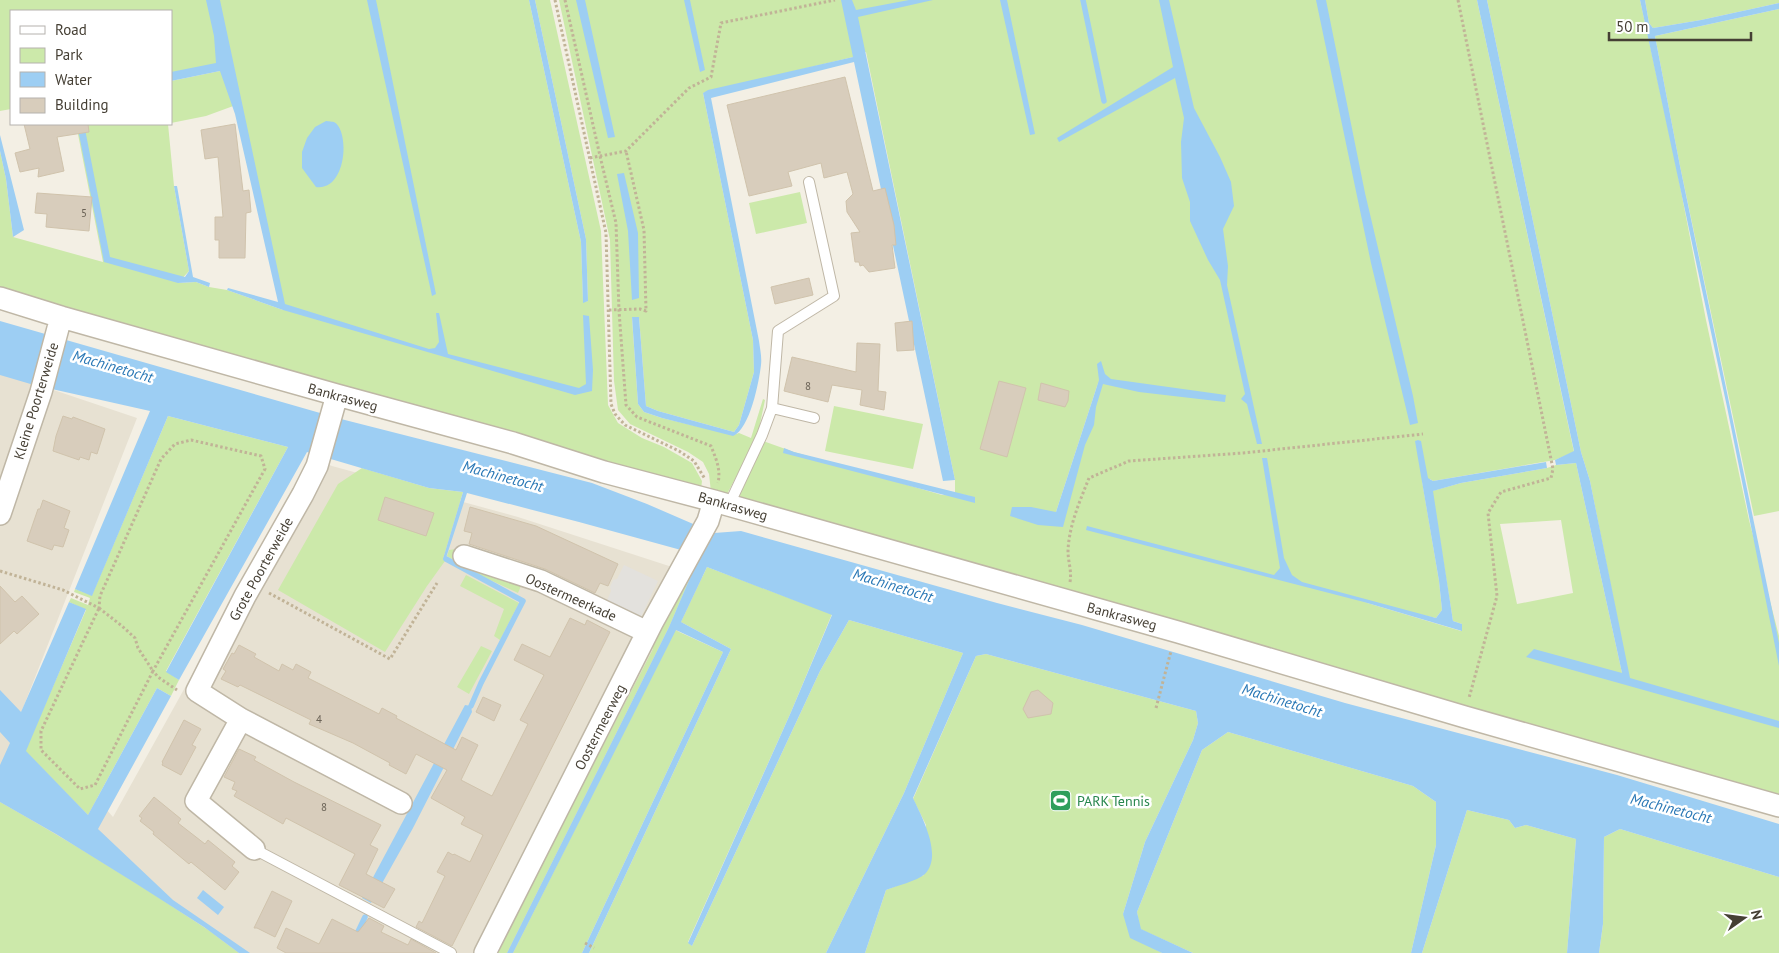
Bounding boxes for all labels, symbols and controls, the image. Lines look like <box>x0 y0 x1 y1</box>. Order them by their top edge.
legend <box>10 10 172 125</box>
scale bar <box>1609 10 1752 42</box>
text: 50 m <box>1616 17 1649 36</box>
text: Road <box>55 20 87 39</box>
text: Park <box>55 45 83 64</box>
text: Water <box>55 70 92 89</box>
text: Building <box>55 95 109 114</box>
house number: 5 <box>81 206 87 220</box>
street label: Kleine Poorterweide <box>10 340 62 462</box>
water label: Machinetocht <box>71 345 157 387</box>
street label: Bankrasweg <box>306 379 380 415</box>
house number: 8 <box>805 379 811 393</box>
water label: Machinetocht <box>461 456 547 496</box>
street label: Bankrasweg <box>696 487 770 525</box>
street label: Grote Poorterweide <box>225 514 297 624</box>
water label: Machinetocht <box>851 564 937 607</box>
street label: Oostermeerkade <box>523 569 619 625</box>
street label: Bankrasweg <box>1085 598 1159 634</box>
water label: Machinetocht <box>1240 679 1326 722</box>
street label: Oostermeerweg <box>571 681 629 773</box>
house number: 4 <box>316 712 322 726</box>
sports icon: PARK Tennis <box>1049 789 1073 813</box>
water label: Machinetocht <box>1629 789 1715 828</box>
place label: PARK Tennis <box>1077 792 1150 810</box>
house number: 8 <box>321 800 327 814</box>
north arrow <box>1719 893 1769 943</box>
text: N <box>1747 908 1766 921</box>

